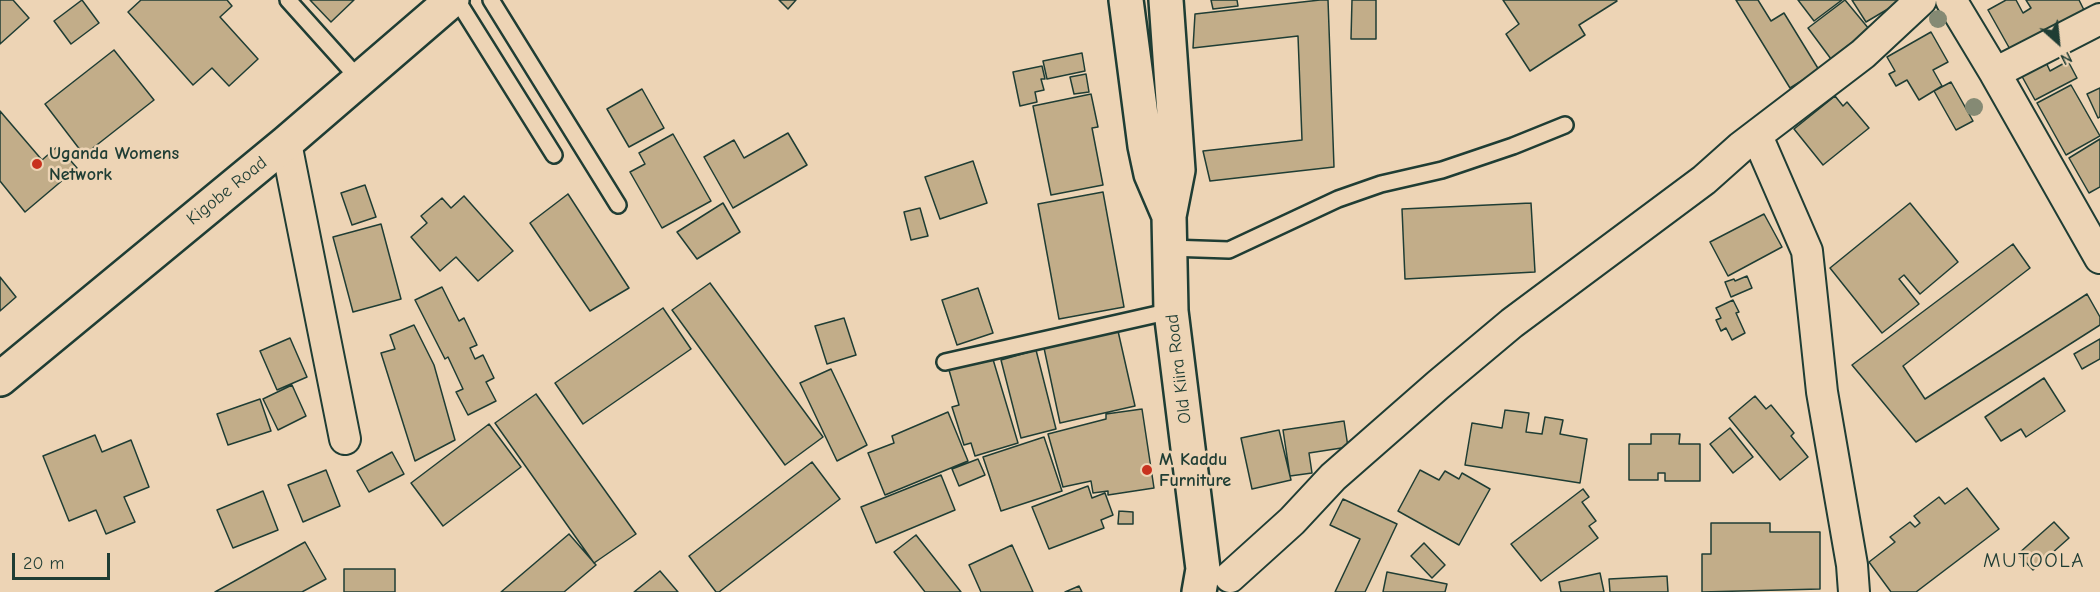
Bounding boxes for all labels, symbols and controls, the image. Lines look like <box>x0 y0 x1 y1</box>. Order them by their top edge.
north arrow <box>2028 12 2088 72</box>
text: N <box>2057 48 2075 68</box>
place label: Uganda Womens Network <box>49 143 179 186</box>
street label: Kigobe Road <box>183 152 271 230</box>
marker: Uganda Womens Network <box>30 157 44 171</box>
street label: Old Kiira Road <box>1162 313 1196 425</box>
place label: M Kaddu Furniture <box>1159 449 1231 492</box>
marker: M Kaddu Furniture <box>1140 463 1154 477</box>
scale bar <box>15 541 112 579</box>
district label: MUTOOLA <box>1983 548 2085 574</box>
text: 20 m <box>23 553 64 574</box>

